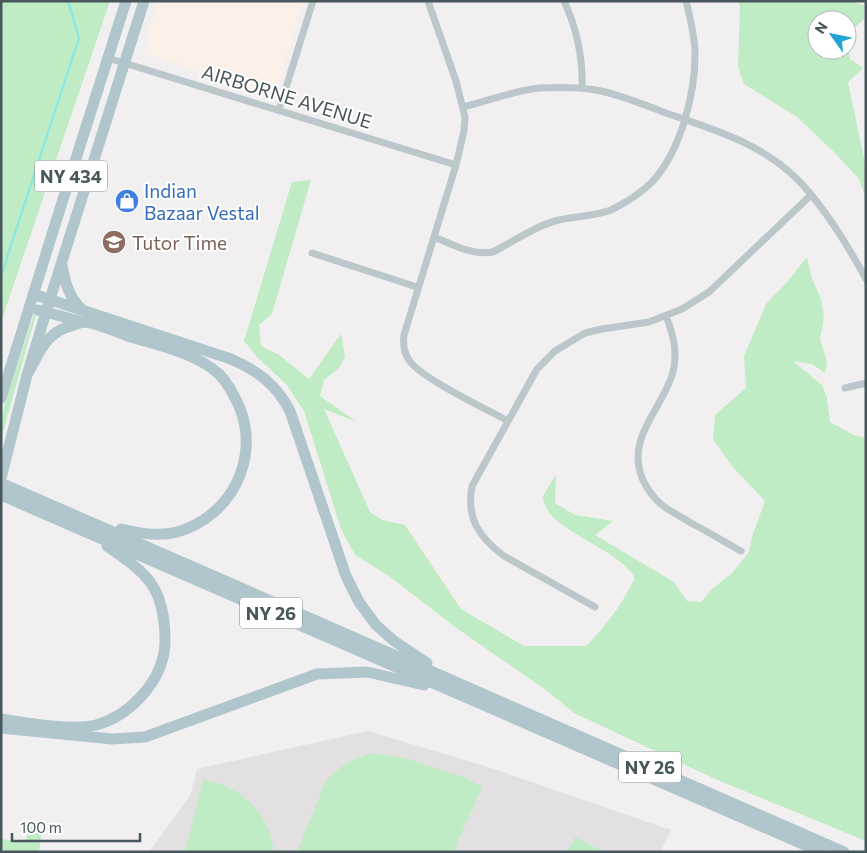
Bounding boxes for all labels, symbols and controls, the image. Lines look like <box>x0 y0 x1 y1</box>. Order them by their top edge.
north arrow <box>807 10 857 60</box>
text: N <box>811 19 831 37</box>
street label: AIRBORNE AVENUE <box>199 59 375 133</box>
road number: NY 434 <box>35 160 107 192</box>
place label: Indian Bazaar Vestal <box>144 179 260 224</box>
shop icon: Indian Bazaar Vestal <box>114 188 140 214</box>
school or university icon: Tutor Time <box>101 229 127 255</box>
place label: Tutor Time <box>132 231 227 254</box>
road number: NY 26 <box>240 598 302 628</box>
road number: NY 26 <box>619 752 681 782</box>
scale bar <box>12 810 140 842</box>
text: 100 m <box>20 818 62 836</box>

